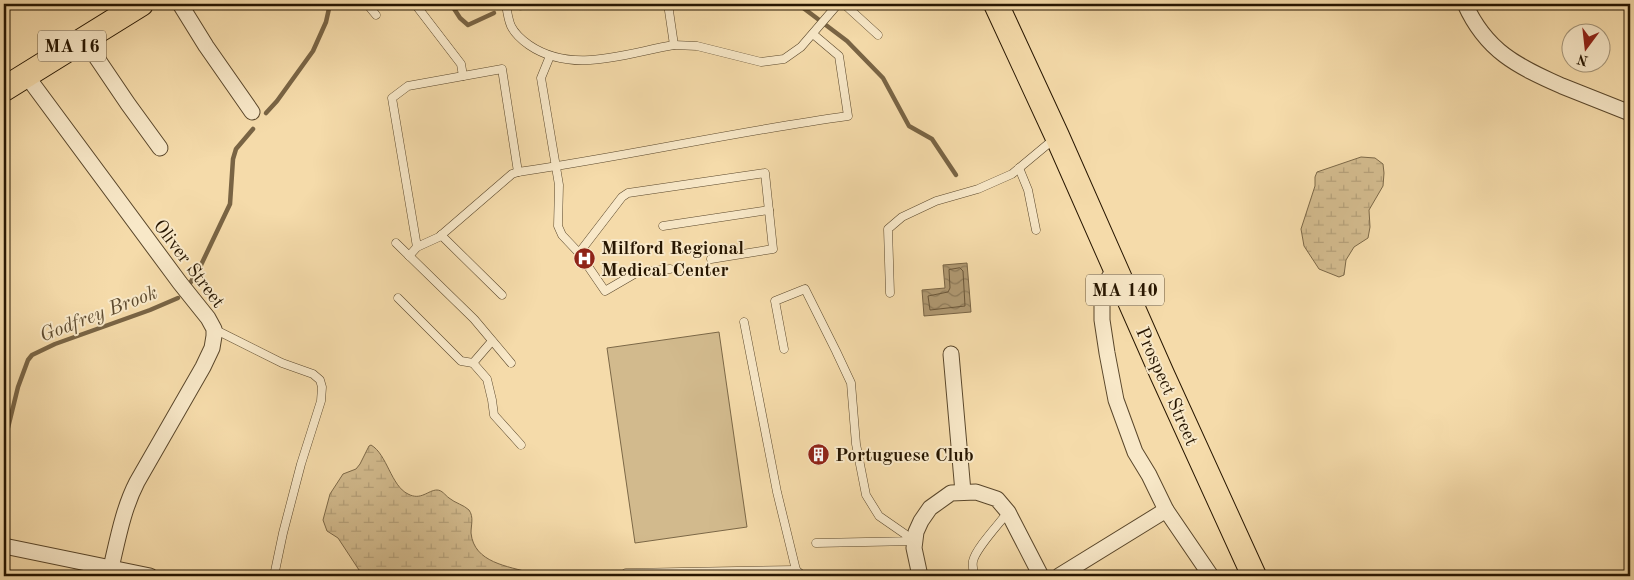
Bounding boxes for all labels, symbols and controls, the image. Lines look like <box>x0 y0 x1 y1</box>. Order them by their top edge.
north arrow <box>1562 22 1612 72</box>
road number: MA 16 <box>38 30 106 61</box>
text: N <box>1576 51 1590 68</box>
street label: Oliver Street <box>149 217 227 312</box>
place label: Milford Regional Medical Center <box>601 240 744 281</box>
hospital icon: Milford Regional Medical Center <box>573 246 597 270</box>
road number: MA 140 <box>1086 274 1164 306</box>
water label: Godfrey Brook <box>37 283 161 346</box>
street label: Prospect Street <box>1131 325 1200 449</box>
building icon: Portuguese Club <box>807 442 831 466</box>
place label: Portuguese Club <box>835 447 974 466</box>

